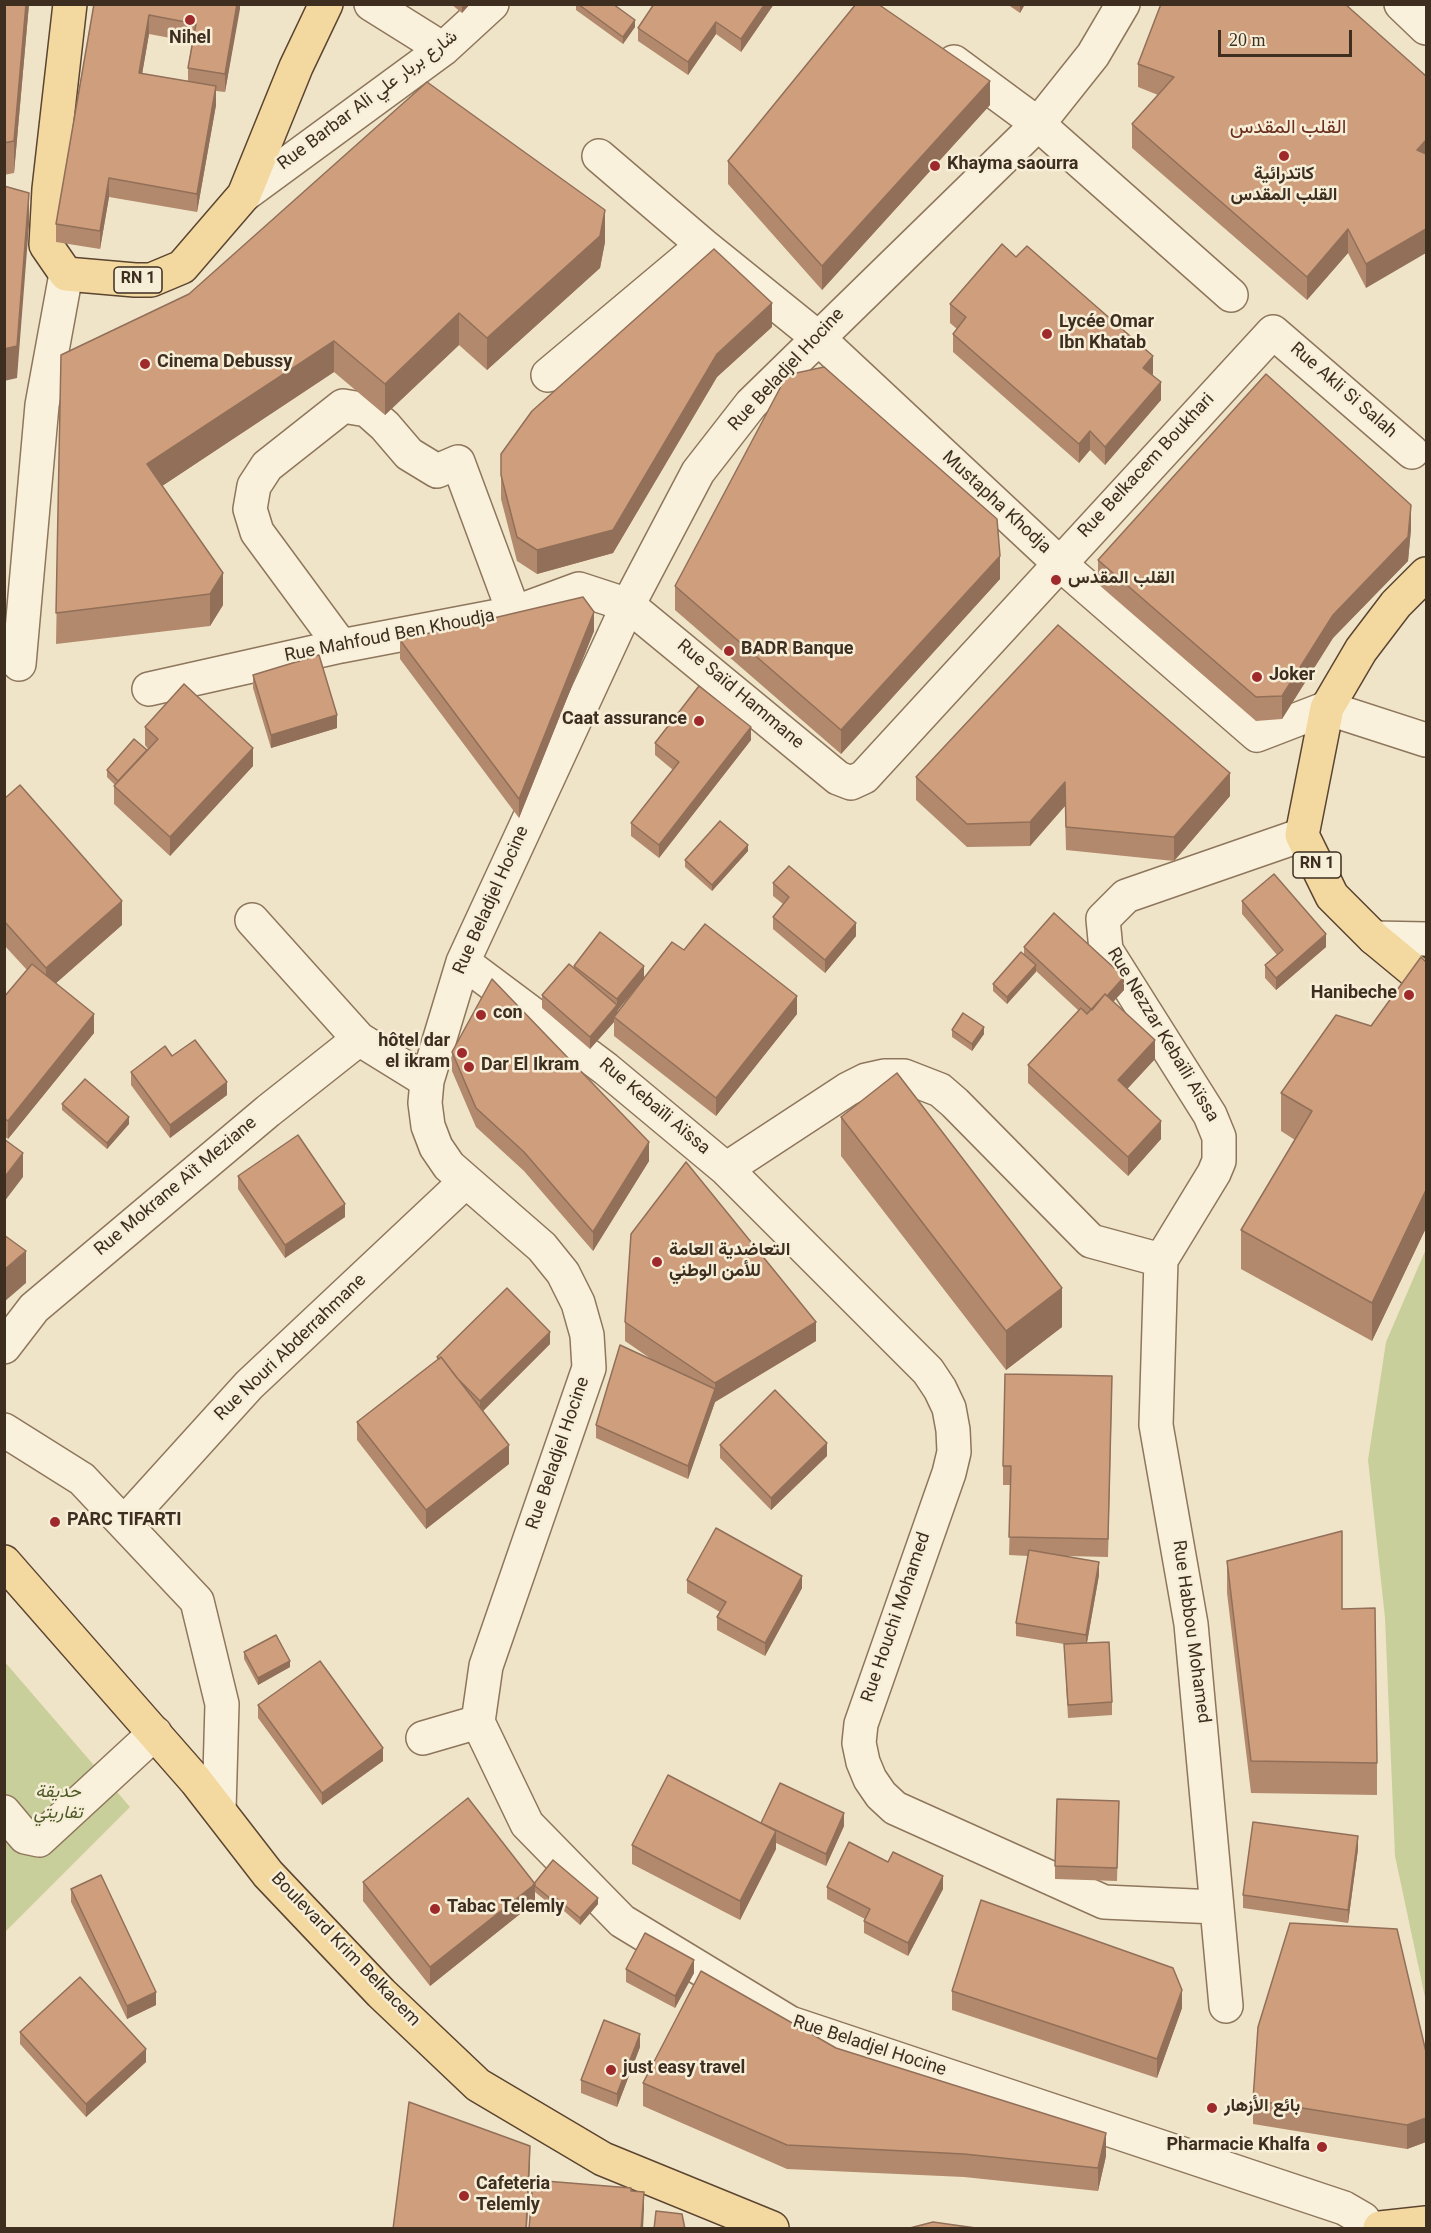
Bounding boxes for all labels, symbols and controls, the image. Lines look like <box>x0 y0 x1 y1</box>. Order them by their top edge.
marker: Nihel <box>183 13 197 27</box>
scale bar <box>1221 18 1354 56</box>
street label: Rue Barbar Ali شارع بربار علي <box>275 27 463 177</box>
place label: Nihel <box>169 29 211 51</box>
text: 20 m <box>1229 30 1266 50</box>
district label: القلب المقدس <box>1230 118 1346 142</box>
marker: كاتدرائية القلب المقدس <box>1277 149 1291 163</box>
place label: Khayma saourra <box>947 155 1078 177</box>
marker: Khayma saourra <box>928 159 942 173</box>
place label: كاتدرائية القلب المقدس <box>1231 165 1337 207</box>
road number: RN 1 <box>114 267 162 293</box>
street label: Rue Beladjel Hocine <box>726 305 850 437</box>
place label: Lycée Omar Ibn Khatab <box>1059 313 1154 356</box>
marker: Lycée Omar Ibn Khatab <box>1040 327 1054 341</box>
street label: Rue Akli Si Salah <box>1284 340 1400 444</box>
place label: Cinema Debussy <box>157 353 292 375</box>
marker: Cinema Debussy <box>138 357 152 371</box>
street label: Rue Belkacem Boukhari <box>1075 390 1221 544</box>
street label: Mustapha Khodja <box>936 448 1054 560</box>
place label: القلب المقدس <box>1068 569 1175 591</box>
marker: القلب المقدس <box>1049 573 1063 587</box>
street label: Rue Mahfoud Ben Khoudja <box>283 607 497 669</box>
street label: Rue Saïd Hammane <box>671 637 807 755</box>
place label: BADR Banque <box>741 640 854 662</box>
marker: BADR Banque <box>722 644 736 658</box>
place label: Joker <box>1269 666 1315 688</box>
marker: Joker <box>1250 670 1264 684</box>
place label: Caat assurance <box>562 710 687 732</box>
marker: Caat assurance <box>692 714 706 728</box>
street label: Rue Beladjel Hocine <box>451 824 535 978</box>
road number: RN 1 <box>1293 852 1341 878</box>
street label: Rue Nezzar Kebaïli Aïssa <box>1100 945 1222 1127</box>
place label: Hanibeche <box>1311 984 1397 1006</box>
marker: Hanibeche <box>1402 988 1416 1002</box>
place label: con <box>493 1004 523 1026</box>
marker: con <box>474 1008 488 1022</box>
place label: hôtel dar el ikram <box>378 1032 450 1074</box>
marker: hôtel dar el ikram <box>455 1046 469 1060</box>
street label: Rue Kebaïli Aïssa <box>593 1055 713 1161</box>
place label: Dar El Ikram <box>481 1056 579 1078</box>
marker: Dar El Ikram <box>462 1060 476 1074</box>
street label: Rue Mokrane Aït Meziane <box>91 1114 263 1262</box>
place label: التعاضدية العامة للأمن الوطني <box>669 1241 790 1284</box>
marker: التعاضدية العامة للأمن الوطني <box>650 1255 664 1269</box>
street label: Rue Nouri Abderrahmane <box>212 1271 372 1427</box>
street label: Rue Beladjel Hocine <box>524 1375 596 1533</box>
place label: PARC TIFARTI <box>67 1511 181 1533</box>
marker: PARC TIFARTI <box>48 1515 62 1529</box>
street label: Rue Houchi Mohamed <box>859 1530 937 1706</box>
street label: Rue Habbou Mohamed <box>1165 1539 1213 1725</box>
park label: حديقة تفاريتي <box>33 1783 83 1826</box>
street label: Boulevard Krim Belkacem <box>265 1870 423 2032</box>
place label: Tabac Telemly <box>447 1898 564 1920</box>
marker: Tabac Telemly <box>428 1902 442 1916</box>
street label: Rue Beladjel Hocine <box>790 2013 948 2083</box>
place label: just easy travel <box>623 2059 745 2081</box>
marker: just easy travel <box>604 2063 618 2077</box>
place label: بائع الأزهار <box>1224 2097 1300 2119</box>
marker: بائع الأزهار <box>1205 2101 1219 2115</box>
place label: Pharmacie Khalfa <box>1166 2136 1310 2158</box>
marker: Pharmacie Khalfa <box>1315 2140 1329 2154</box>
place label: Cafeteria Telemly <box>476 2175 550 2218</box>
marker: Cafeteria Telemly <box>457 2189 471 2203</box>

